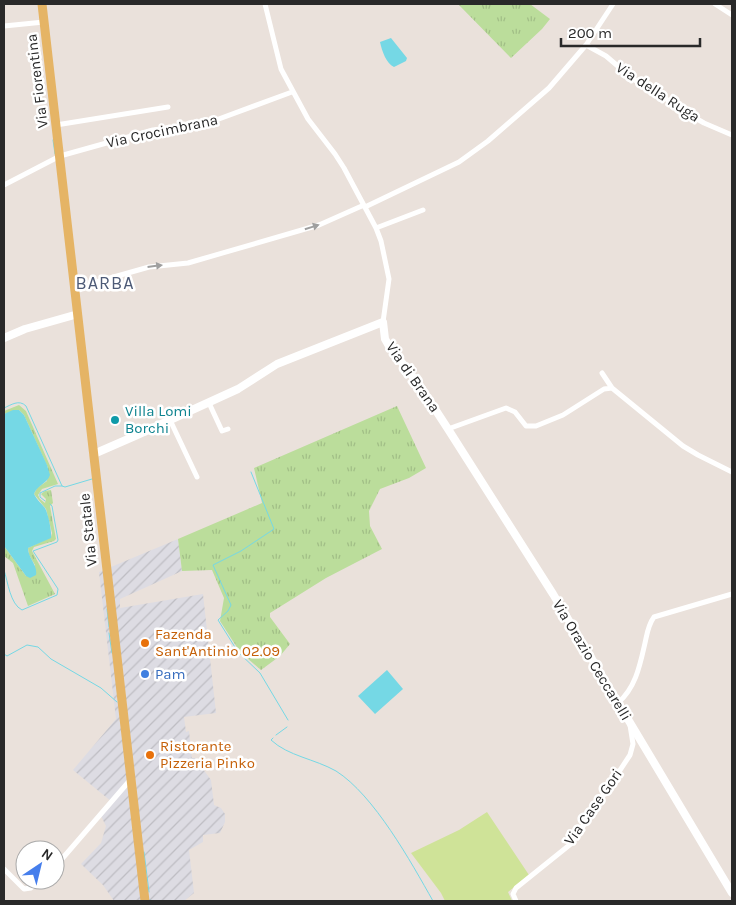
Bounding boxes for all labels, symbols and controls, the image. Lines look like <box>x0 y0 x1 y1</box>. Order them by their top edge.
scale bar <box>561 15 700 47</box>
text: 200 m <box>568 24 612 42</box>
street label: Via Fiorentina <box>22 33 52 129</box>
street label: Via della Ruga <box>613 58 703 126</box>
street label: Via Crocimbrana <box>105 110 219 152</box>
one-way arrow <box>304 222 319 230</box>
one-way arrow <box>147 262 163 270</box>
district label: BARBA <box>75 272 135 294</box>
street label: Via di Brana <box>382 338 444 416</box>
place label: Villa Lomi Borchi <box>125 402 192 437</box>
marker: Villa Lomi Borchi <box>109 414 121 426</box>
street label: Via Statale <box>75 493 101 567</box>
street label: Via Orazio Ceccarelli <box>549 596 635 724</box>
place label: Fazenda Sant'Antinio 02.09 <box>155 625 280 660</box>
marker: Fazenda Sant'Antinio 02.09 <box>139 637 151 649</box>
place label: Pam <box>155 665 186 683</box>
marker: Pam <box>139 668 151 680</box>
place label: Ristorante Pizzeria Pinko <box>160 737 255 772</box>
marker: Ristorante Pizzeria Pinko <box>144 749 156 761</box>
street label: Via Case Gori <box>560 765 626 849</box>
north arrow <box>15 840 65 890</box>
text: N <box>38 845 56 865</box>

